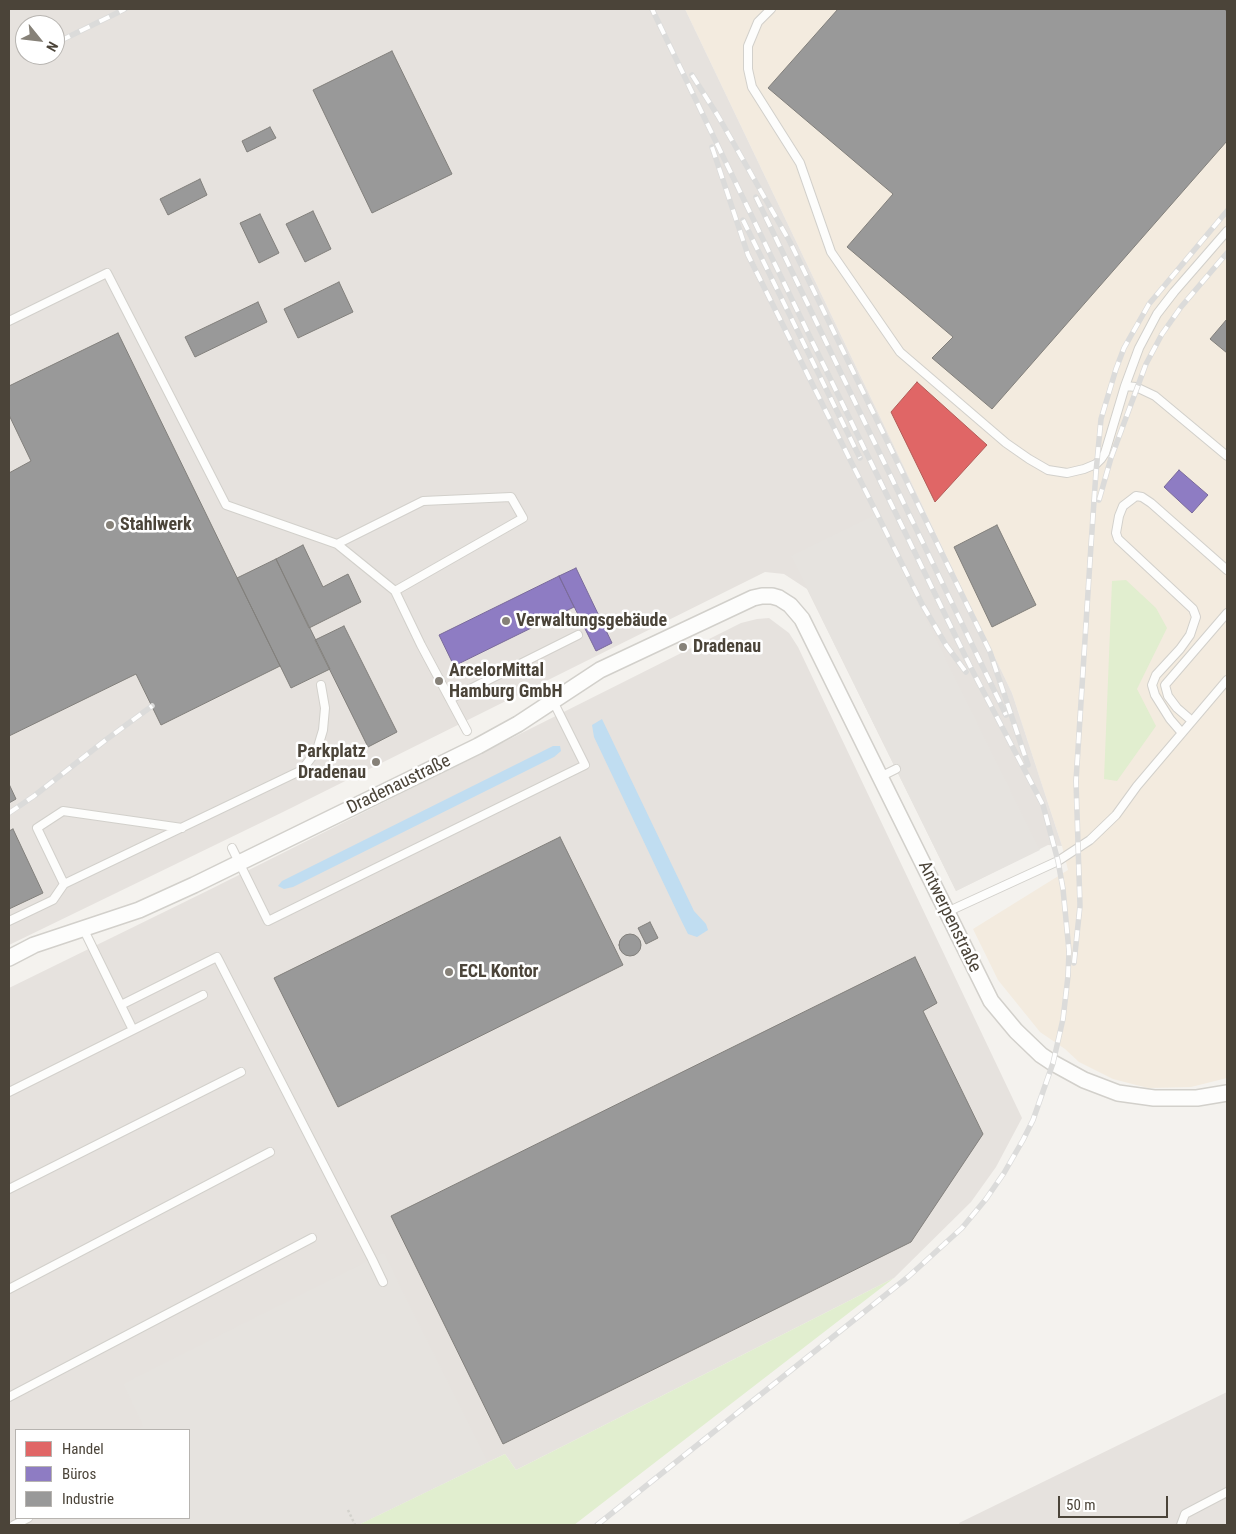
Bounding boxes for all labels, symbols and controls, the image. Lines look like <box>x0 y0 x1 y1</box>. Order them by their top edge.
north arrow <box>15 15 65 65</box>
text: N <box>43 39 61 54</box>
place label: Stahlwerk <box>120 514 192 536</box>
marker: Stahlwerk <box>104 519 116 531</box>
place label: Verwaltungsgebäude <box>516 610 667 632</box>
marker: Verwaltungsgebäude <box>500 615 512 627</box>
place label: Dradenau <box>693 636 761 658</box>
marker: Dradenau <box>677 641 689 653</box>
place label: ArcelorMittal Hamburg GmbH <box>449 660 562 702</box>
marker: ArcelorMittal Hamburg GmbH <box>433 675 445 687</box>
place label: Parkplatz Dradenau <box>297 741 366 784</box>
street label: Dradenaustraße <box>344 751 454 819</box>
marker: Parkplatz Dradenau <box>370 756 382 768</box>
street label: Antwerpenstraße <box>913 858 985 976</box>
place label: ECL Kontor <box>459 961 539 983</box>
marker: ECL Kontor <box>443 966 455 978</box>
legend <box>15 1429 190 1519</box>
text: Handel <box>62 1440 104 1458</box>
text: Büros <box>62 1465 96 1483</box>
scale bar <box>1061 1486 1171 1518</box>
text: Industrie <box>62 1490 114 1508</box>
text: 50 m <box>1066 1496 1096 1514</box>

